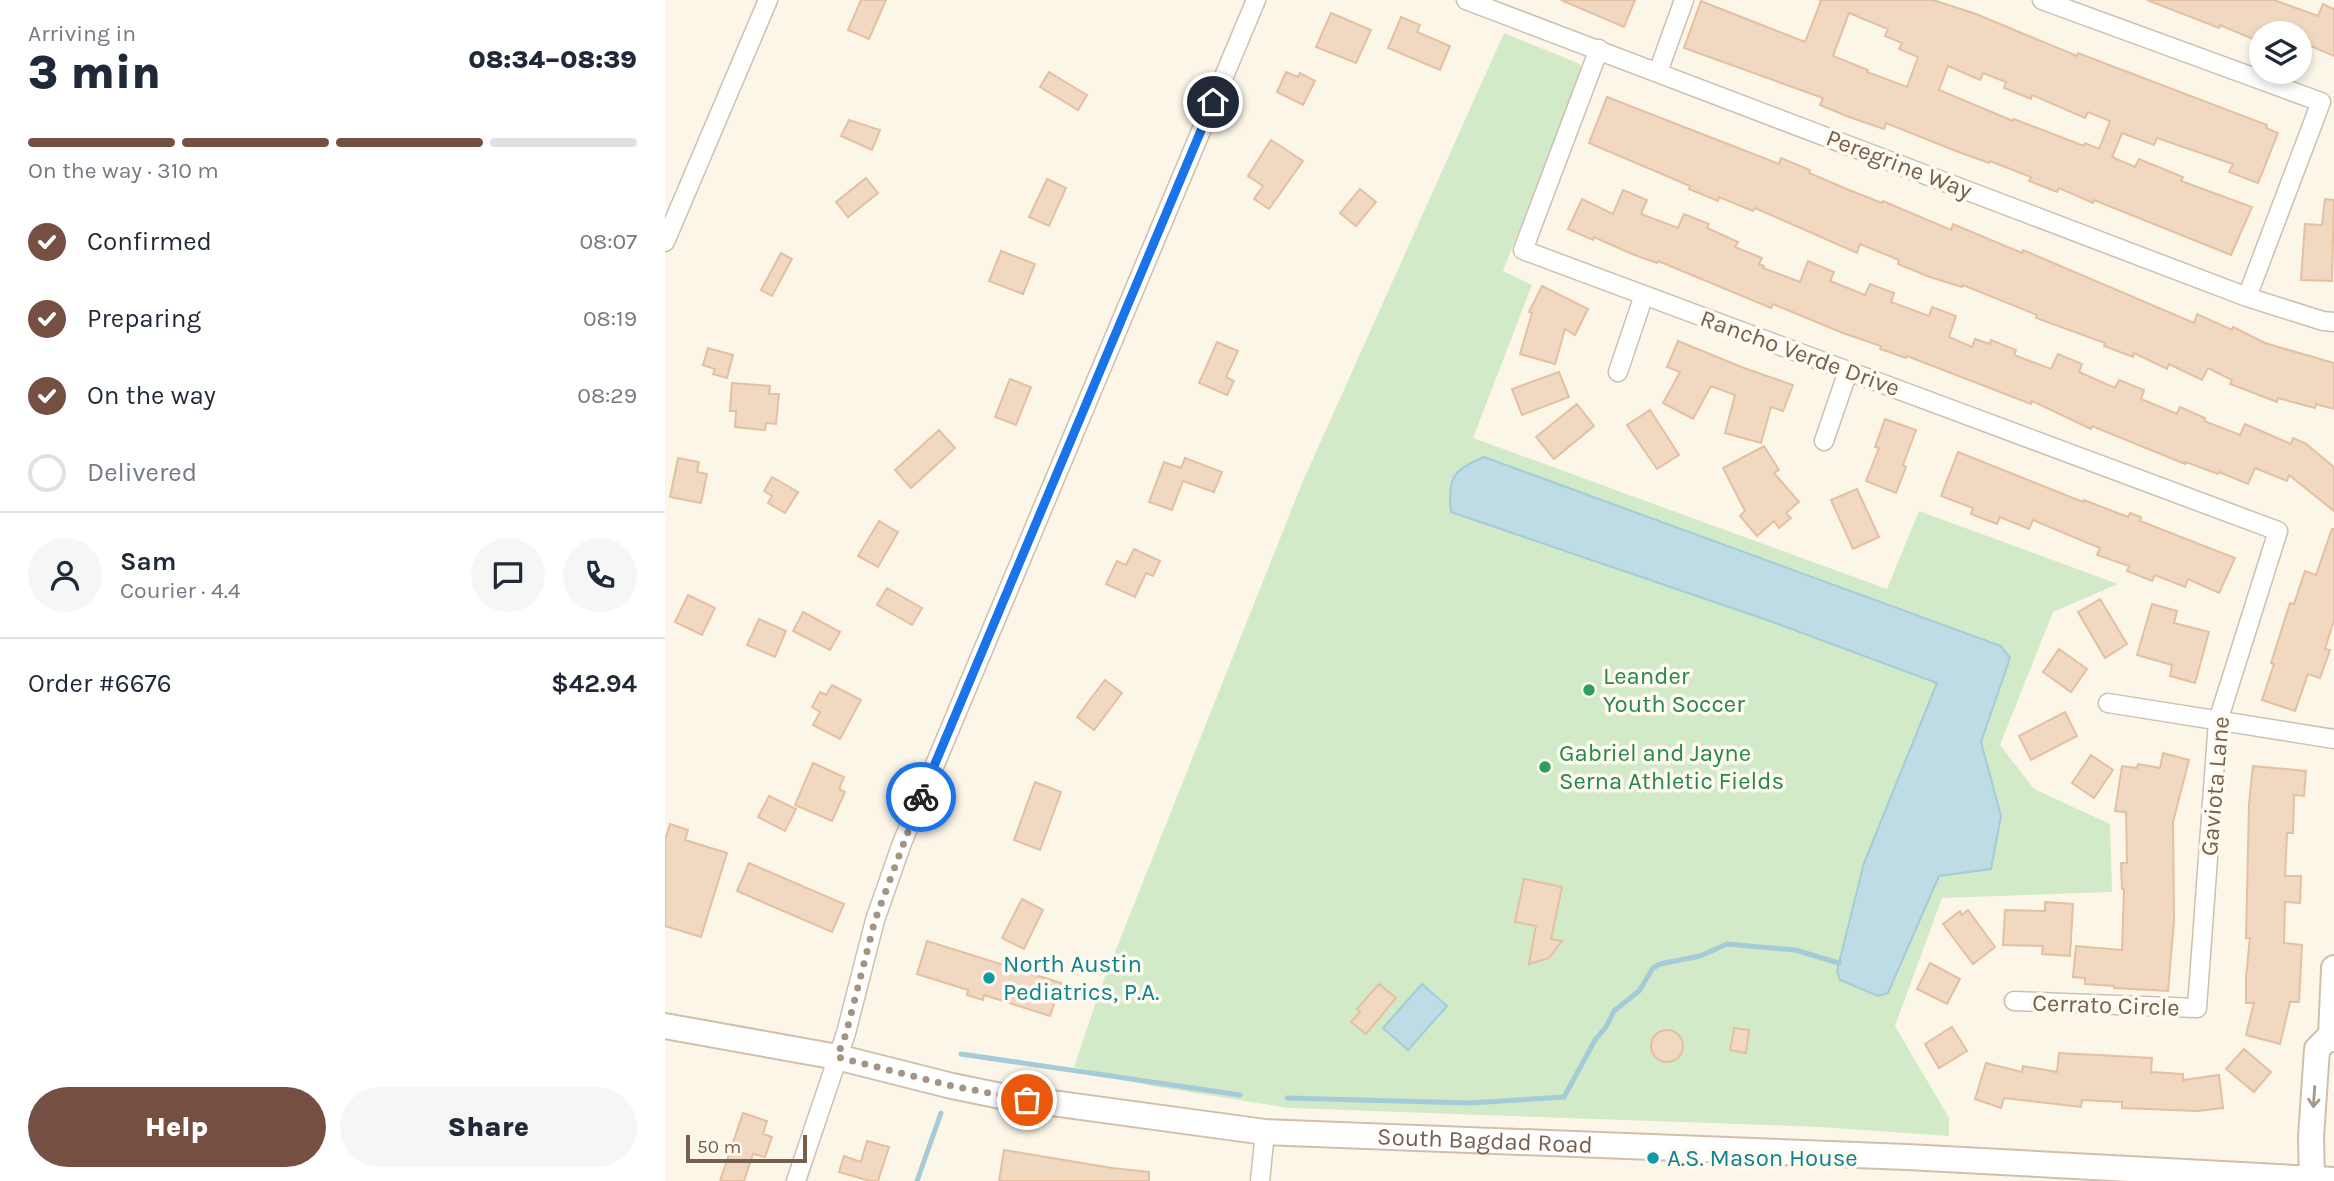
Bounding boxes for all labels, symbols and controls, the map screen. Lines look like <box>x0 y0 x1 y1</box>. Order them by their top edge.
text: Arriving in <box>28 20 136 47</box>
map controls <box>2249 21 2312 84</box>
button: layers <box>2249 21 2312 84</box>
text: 08:34–08:39 <box>468 44 637 75</box>
text: 3 min <box>28 46 161 100</box>
pin <box>1183 72 1243 132</box>
icon: home <box>1194 83 1232 121</box>
street label: Peregrine Way <box>1822 123 1976 205</box>
text: On the way · 310 m <box>28 157 219 184</box>
icon: check <box>28 223 66 261</box>
text: Confirmed <box>87 226 212 257</box>
text: 08:07 <box>579 228 637 255</box>
icon: check <box>28 300 66 338</box>
text: Preparing <box>87 303 201 334</box>
street label: Rancho Verde Drive <box>1696 304 1904 402</box>
text: 08:19 <box>583 305 637 332</box>
icon: check <box>28 377 66 415</box>
text: On the way <box>87 380 216 411</box>
text: 08:29 <box>577 382 637 409</box>
text: Delivered <box>87 457 197 488</box>
button: person <box>28 538 102 612</box>
button: chat <box>471 538 545 612</box>
button: phone <box>563 538 637 612</box>
text: Sam <box>120 546 176 577</box>
text: Courier · 4.4 <box>120 577 241 604</box>
place label: Leander Youth Soccer <box>1603 662 1745 718</box>
text: Order #6676 <box>28 668 172 699</box>
text: $42.94 <box>551 668 637 699</box>
marker: Leander Youth Soccer <box>1581 682 1597 698</box>
street label: Gaviota Lane <box>2195 715 2235 857</box>
place label: Gabriel and Jayne Serna Athletic Fields <box>1559 739 1784 795</box>
marker: Gabriel and Jayne Serna Athletic Fields <box>1537 759 1553 775</box>
courier <box>886 762 956 832</box>
icon: bike <box>902 778 940 816</box>
place label: North Austin Pediatrics, P.A. <box>1003 950 1159 1006</box>
marker: North Austin Pediatrics, P.A. <box>981 970 997 986</box>
street label: Cerrato Circle <box>2032 988 2180 1022</box>
pin <box>997 1070 1057 1130</box>
icon: bag <box>1008 1081 1046 1119</box>
one-way arrow <box>2307 1085 2320 1108</box>
button: Help <box>28 1087 326 1167</box>
button: Share <box>340 1087 637 1167</box>
street label: South Bagdad Road <box>1377 1122 1593 1159</box>
scale bar <box>686 1132 807 1164</box>
text: 50 m <box>697 1136 741 1158</box>
place label: A.S. Mason House <box>1667 1144 1858 1172</box>
marker: A.S. Mason House <box>1645 1150 1661 1166</box>

